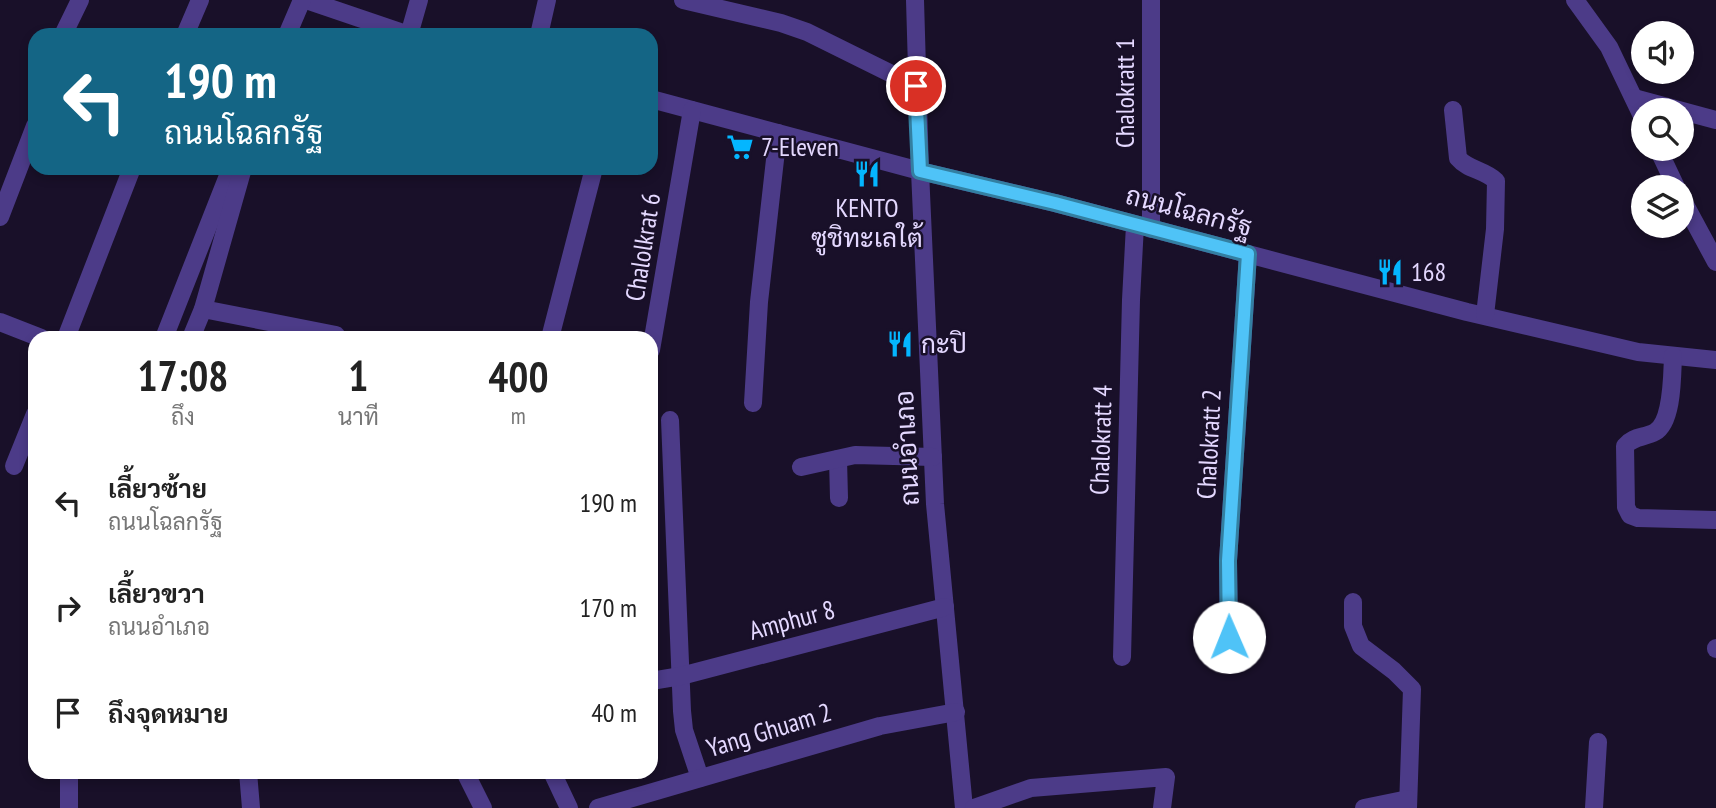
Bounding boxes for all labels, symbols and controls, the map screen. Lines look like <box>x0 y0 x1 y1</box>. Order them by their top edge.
map controls <box>1631 21 1694 238</box>
button: sound <box>1631 21 1694 84</box>
street label: Chalokratt 1 <box>1108 38 1141 148</box>
text: 190 m <box>164 48 277 112</box>
icon: left <box>49 56 140 147</box>
pin <box>886 56 946 116</box>
icon: arrive <box>897 67 935 105</box>
button: search <box>1631 98 1694 161</box>
text: ถนนโฉลกรัฐ <box>164 111 323 153</box>
place label: 7-Eleven <box>761 130 839 163</box>
supermarket icon: 7-Eleven <box>725 132 755 162</box>
restaurant icon: KENTO ซูชิทะเลใต้ <box>852 159 882 189</box>
button: layers <box>1631 175 1694 238</box>
street label: ถนนโฉลกรัฐ <box>1122 178 1256 245</box>
street label: Chalolkrat 6 <box>618 190 667 303</box>
place label: KENTO ซูชิทะเลใต้ <box>811 191 923 256</box>
place label: 168 <box>1411 255 1446 288</box>
restaurant icon: 168 <box>1375 257 1405 287</box>
place label: กะปิ <box>921 327 967 360</box>
restaurant icon: กะปิ <box>885 329 915 359</box>
text: 17:08 <box>137 348 228 403</box>
text: 1 <box>348 348 368 403</box>
text: 400 <box>488 349 548 404</box>
street label: Chalokratt 4 <box>1082 384 1119 496</box>
street label: Chalokratt 2 <box>1189 388 1228 500</box>
street label: ถนนอำเภอ <box>887 390 926 507</box>
text: m <box>511 401 526 430</box>
text: ถึง <box>171 402 195 431</box>
text: นาที <box>338 402 379 431</box>
text: เลี้ยวซ้าย <box>108 472 207 505</box>
icon: left <box>49 484 87 522</box>
text: 190 m <box>579 486 637 519</box>
text: ถนนโฉลกรัฐ <box>108 507 223 536</box>
text: เลี้ยวขวา <box>108 577 205 610</box>
icon: right <box>49 589 87 627</box>
text: 170 m <box>579 591 637 624</box>
street label: Amphur 8 <box>745 592 838 647</box>
position arrow <box>1192 600 1266 674</box>
text: ถนนอำเภอ <box>108 612 210 641</box>
icon: arrive <box>49 694 87 732</box>
street label: Yang Ghuam 2 <box>702 695 835 764</box>
text: 40 m <box>591 696 637 729</box>
text: ถึงจุดหมาย <box>108 697 229 730</box>

